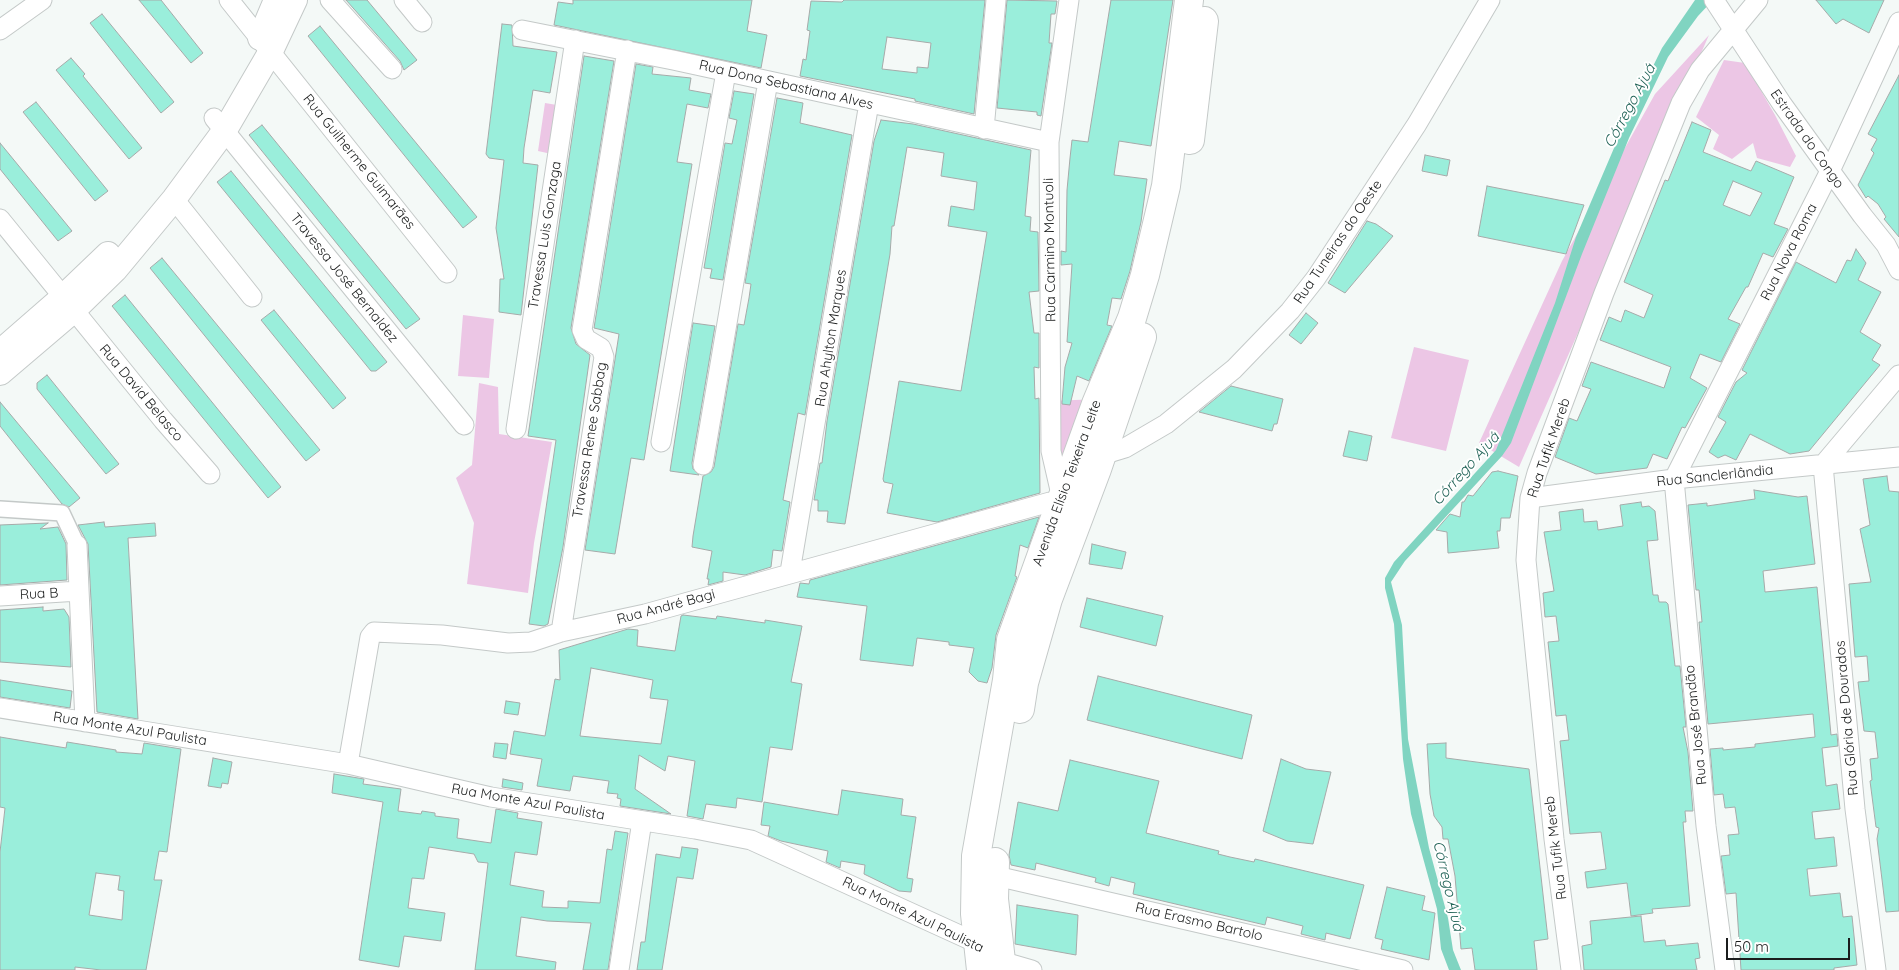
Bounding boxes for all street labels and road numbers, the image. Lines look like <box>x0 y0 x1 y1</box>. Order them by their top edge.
street label: Rua Dona Sebastiana Alves <box>697 57 875 113</box>
street label: Estrada do Congo <box>1767 86 1847 192</box>
street label: Rua Guilherme Guimarães <box>299 91 419 233</box>
street label: Travessa Luis Gonzaga <box>525 160 565 310</box>
street label: Rua Tuneiras do Oeste <box>1290 177 1386 307</box>
street label: Rua Carmino Montuoli <box>1040 178 1060 322</box>
street label: Rua Nova Roma <box>1757 201 1821 303</box>
street label: Travessa José Bernaldez <box>287 210 401 346</box>
street label: Rua Ahylton Marques <box>812 268 850 408</box>
street label: Rua David Belasco <box>95 341 187 445</box>
street label: Travessa Renee Sabbag <box>569 361 611 519</box>
street label: Rua Tufik Mereb <box>1524 396 1574 500</box>
street label: Avenida Elísio Teixeira Leite <box>1029 398 1105 568</box>
street label: Rua Sanclerlândia <box>1656 462 1774 490</box>
street label: Rua B <box>19 585 59 603</box>
street label: Rua André Bagi <box>615 586 717 628</box>
street label: Rua Glória de Dourados <box>1832 640 1862 796</box>
street label: Rua José Brandão <box>1681 664 1711 786</box>
street label: Rua Monte Azul Paulista <box>52 709 208 749</box>
street label: Rua Monte Azul Paulista <box>450 780 606 824</box>
street label: Rua Tufik Mereb <box>1541 795 1571 901</box>
street label: Rua Monte Azul Paulista <box>839 873 987 957</box>
street label: Rua Erasmo Bartolo <box>1134 899 1264 945</box>

